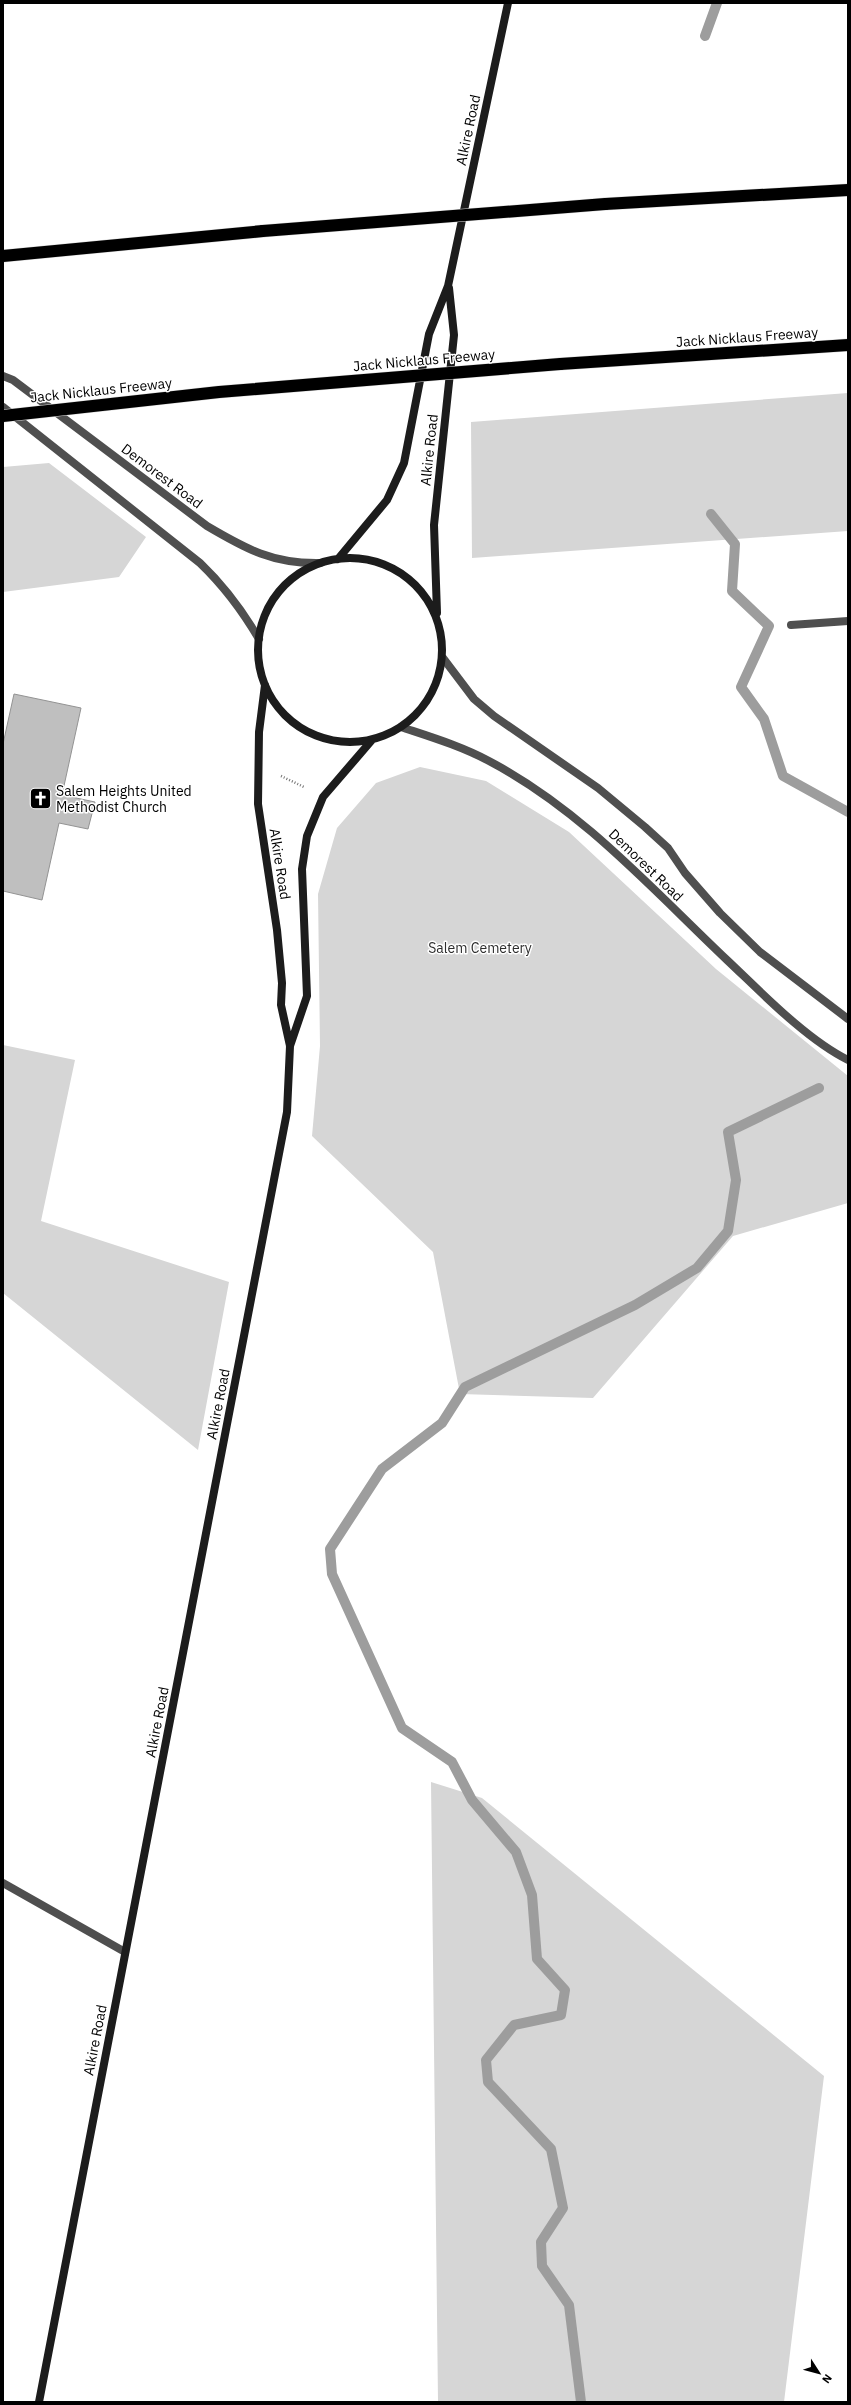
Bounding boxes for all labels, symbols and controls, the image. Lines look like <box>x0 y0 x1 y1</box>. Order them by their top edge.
street label: Alkire Road <box>452 93 484 167</box>
street label: Jack Nicklaus Freeway <box>675 323 819 351</box>
street label: Jack Nicklaus Freeway <box>352 345 496 375</box>
street label: Jack Nicklaus Freeway <box>29 374 173 406</box>
street label: Alkire Road <box>416 413 442 487</box>
street label: Demorest Road <box>118 440 206 512</box>
place label: Salem Heights United Methodist Church <box>56 782 192 816</box>
church icon: Salem Heights United Methodist Church <box>28 786 54 812</box>
street label: Demorest Road <box>605 825 687 905</box>
street label: Alkire Road <box>265 827 295 901</box>
park label: Salem Cemetery <box>428 939 532 957</box>
street label: Alkire Road <box>202 1367 234 1441</box>
street label: Alkire Road <box>141 1685 173 1759</box>
street label: Alkire Road <box>79 2003 111 2077</box>
north arrow <box>799 2353 839 2393</box>
text: N <box>819 2372 835 2386</box>

